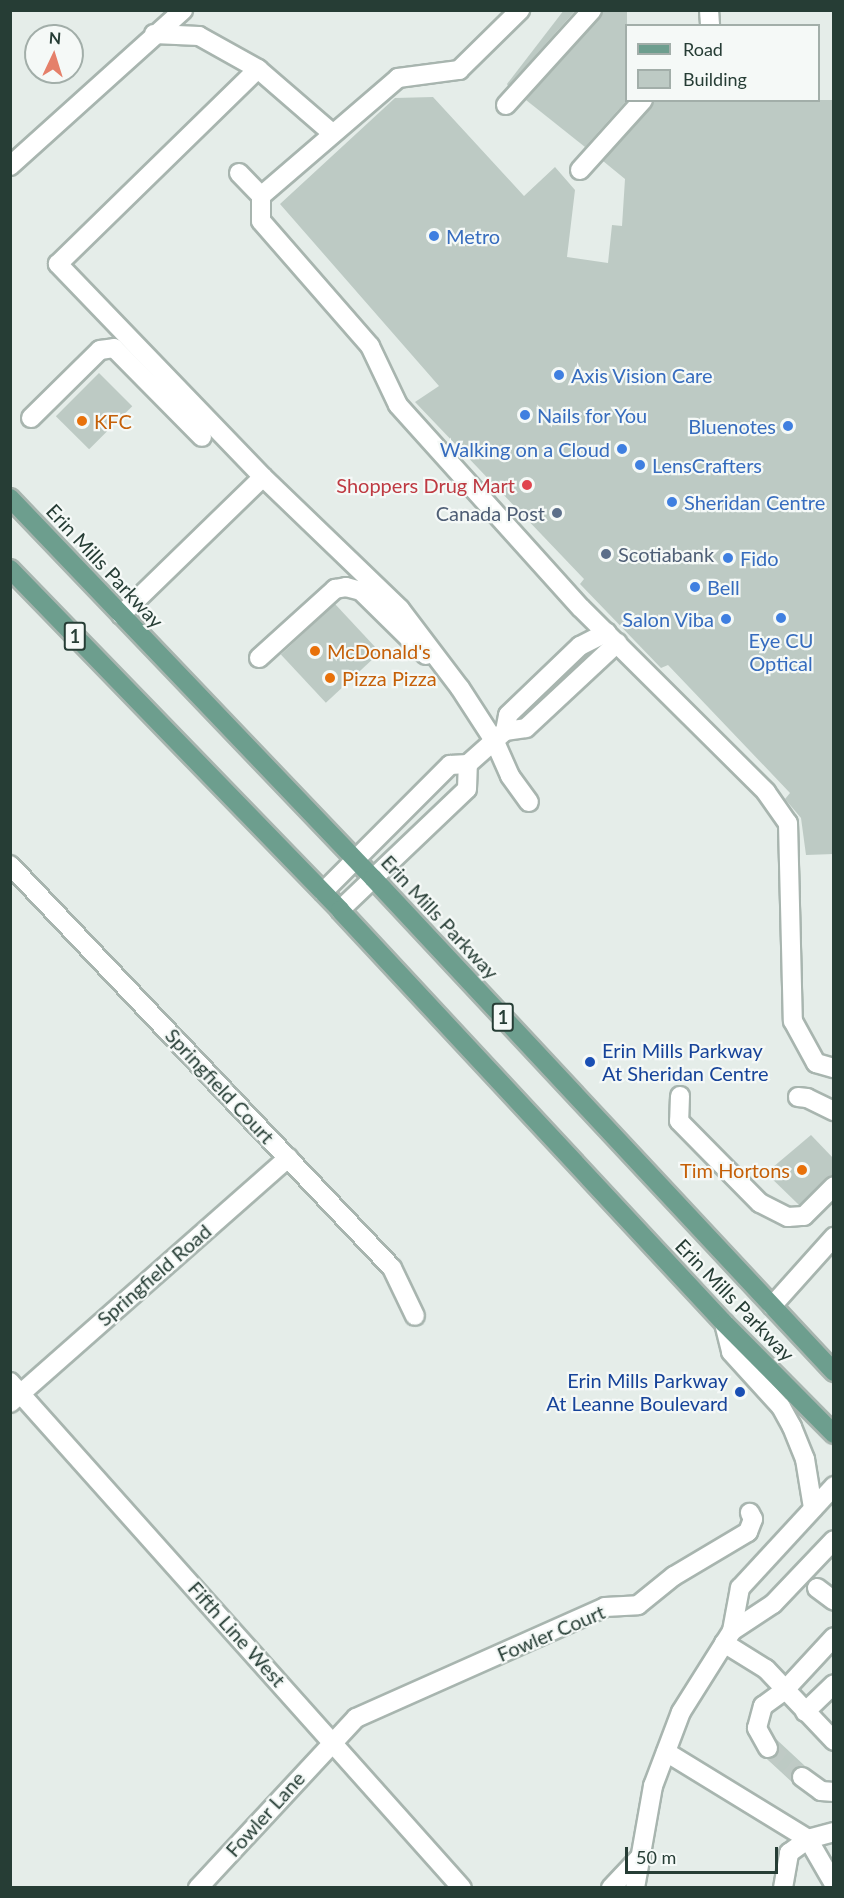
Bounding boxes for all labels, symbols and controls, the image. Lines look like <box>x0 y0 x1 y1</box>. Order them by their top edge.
north arrow <box>24 24 84 84</box>
legend <box>625 24 820 102</box>
text: N <box>48 28 62 47</box>
text: Road <box>683 38 723 60</box>
text: Building <box>683 68 747 90</box>
place label: Metro <box>446 224 500 248</box>
marker: Metro <box>427 229 441 243</box>
place label: Axis Vision Care <box>571 363 713 387</box>
marker: Axis Vision Care <box>552 368 566 382</box>
place label: Nails for You <box>537 403 648 427</box>
marker: Nails for You <box>518 408 532 422</box>
place label: KFC <box>94 409 132 433</box>
marker: KFC <box>75 414 89 428</box>
place label: Bluenotes <box>688 414 776 438</box>
marker: Bluenotes <box>781 419 795 433</box>
place label: Walking on a Cloud <box>440 437 610 461</box>
marker: Walking on a Cloud <box>615 442 629 456</box>
place label: LensCrafters <box>652 453 762 477</box>
marker: LensCrafters <box>633 458 647 472</box>
place label: Shoppers Drug Mart <box>336 473 515 497</box>
marker: Shoppers Drug Mart <box>520 478 534 492</box>
place label: Sheridan Centre <box>684 490 825 514</box>
marker: Sheridan Centre <box>665 495 679 509</box>
street label: Erin Mills Parkway <box>41 499 169 633</box>
place label: Canada Post <box>436 501 545 525</box>
marker: Canada Post <box>550 506 564 520</box>
place label: Scotiabank <box>618 542 714 566</box>
place label: Fido <box>740 546 779 570</box>
marker: Scotiabank <box>599 547 613 561</box>
marker: Fido <box>721 551 735 565</box>
place label: Bell <box>707 575 740 599</box>
marker: Bell <box>688 580 702 594</box>
place label: Salon Viba <box>622 607 714 631</box>
marker: Eye CU Optical <box>774 611 788 625</box>
marker: Salon Viba <box>719 612 733 626</box>
road number: 1 <box>63 621 87 651</box>
place label: Eye CU Optical <box>749 628 813 675</box>
place label: McDonald's <box>327 639 431 663</box>
marker: McDonald's <box>308 644 322 658</box>
place label: Pizza Pizza <box>342 666 437 690</box>
marker: Pizza Pizza <box>323 671 337 685</box>
street label: Erin Mills Parkway <box>376 850 504 984</box>
road number: 1 <box>491 1002 515 1032</box>
street label: Springfield Court <box>161 1023 279 1149</box>
place label: Erin Mills Parkway At Sheridan Centre <box>602 1038 768 1085</box>
marker: Erin Mills Parkway At Sheridan Centre <box>583 1055 597 1069</box>
place label: Tim Hortons <box>680 1158 790 1182</box>
marker: Tim Hortons <box>795 1163 809 1177</box>
street label: Springfield Road <box>92 1219 216 1331</box>
street label: Erin Mills Parkway <box>671 1234 799 1366</box>
place label: Erin Mills Parkway At Leanne Boulevard <box>546 1368 728 1415</box>
marker: Erin Mills Parkway At Leanne Boulevard <box>733 1385 747 1399</box>
street label: Fifth Line West <box>183 1576 291 1692</box>
street label: Fowler Court <box>493 1599 609 1667</box>
street label: Fowler Lane <box>220 1766 310 1862</box>
scale bar <box>628 1835 781 1873</box>
text: 50 m <box>636 1846 676 1868</box>

